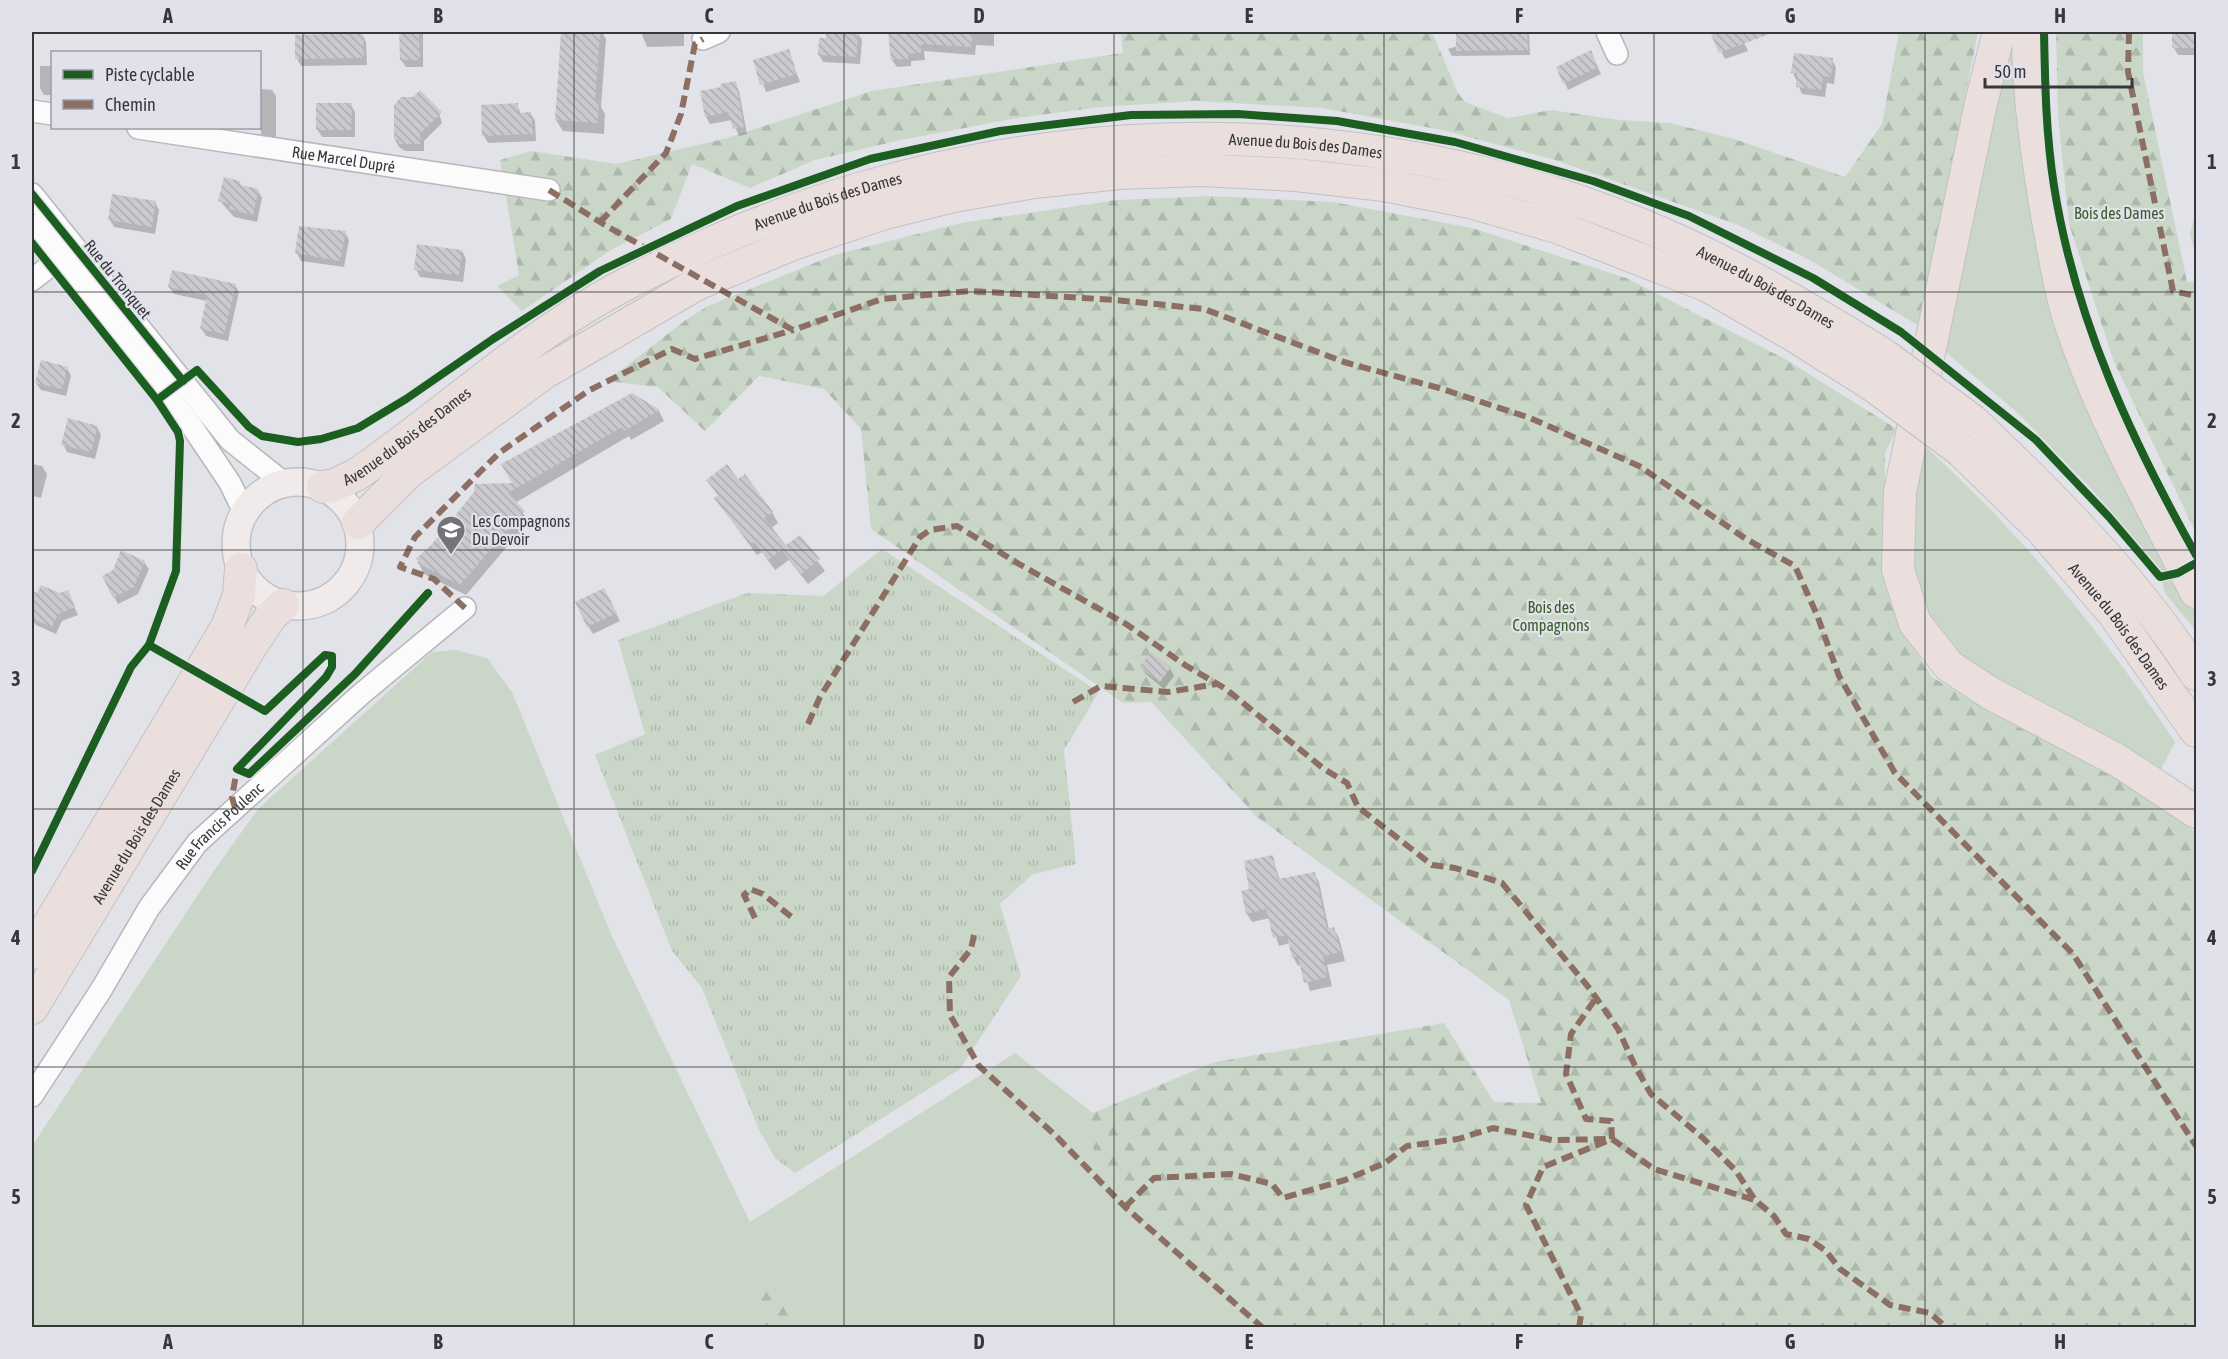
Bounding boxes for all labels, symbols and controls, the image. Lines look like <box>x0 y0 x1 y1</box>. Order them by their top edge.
text: A <box>162 4 173 27</box>
text: B <box>433 4 443 27</box>
text: C <box>705 4 714 27</box>
text: D <box>973 4 985 27</box>
text: E <box>1245 4 1254 27</box>
text: F <box>1515 4 1523 27</box>
text: G <box>1785 4 1796 27</box>
text: H <box>2054 4 2066 27</box>
legend <box>51 51 261 129</box>
scale bar <box>1985 51 2132 89</box>
text: 50 m <box>1994 61 2026 82</box>
text: Piste cyclable <box>105 64 195 85</box>
text: Chemin <box>105 94 156 115</box>
street label: Avenue du Bois des Dames <box>1228 130 1384 162</box>
street label: Rue Marcel Dupré <box>291 142 396 176</box>
text: 1 <box>11 150 21 173</box>
text: 1 <box>2207 150 2217 173</box>
street label: Avenue du Bois des Dames <box>751 169 904 233</box>
park label: Bois des Dames <box>2074 204 2164 222</box>
street label: Rue du Tronquet <box>80 236 155 323</box>
street label: Avenue du Bois des Dames <box>1694 242 1838 332</box>
street label: Avenue du Bois des Dames <box>340 383 474 489</box>
text: 2 <box>11 409 21 432</box>
text: 2 <box>2207 409 2217 432</box>
place label: Les Compagnons Du Devoir <box>472 512 570 548</box>
school or university icon: Les Compagnons Du Devoir <box>435 514 467 556</box>
street label: Avenue du Bois des Dames <box>2065 559 2173 693</box>
park label: Bois des Compagnons <box>1513 598 1590 635</box>
text: 3 <box>11 667 21 690</box>
text: 3 <box>2207 667 2217 690</box>
street label: Avenue du Bois des Dames <box>88 765 184 907</box>
street label: Rue Francis Poulenc <box>172 779 267 873</box>
text: 4 <box>10 926 21 949</box>
text: 4 <box>2206 926 2217 949</box>
text: 5 <box>11 1185 21 1208</box>
text: 5 <box>2207 1185 2217 1208</box>
text: A <box>162 1330 173 1353</box>
text: B <box>433 1330 443 1353</box>
text: C <box>705 1330 714 1353</box>
text: D <box>973 1330 985 1353</box>
text: E <box>1245 1330 1254 1353</box>
text: F <box>1515 1330 1523 1353</box>
text: G <box>1785 1330 1796 1353</box>
text: H <box>2054 1330 2066 1353</box>

